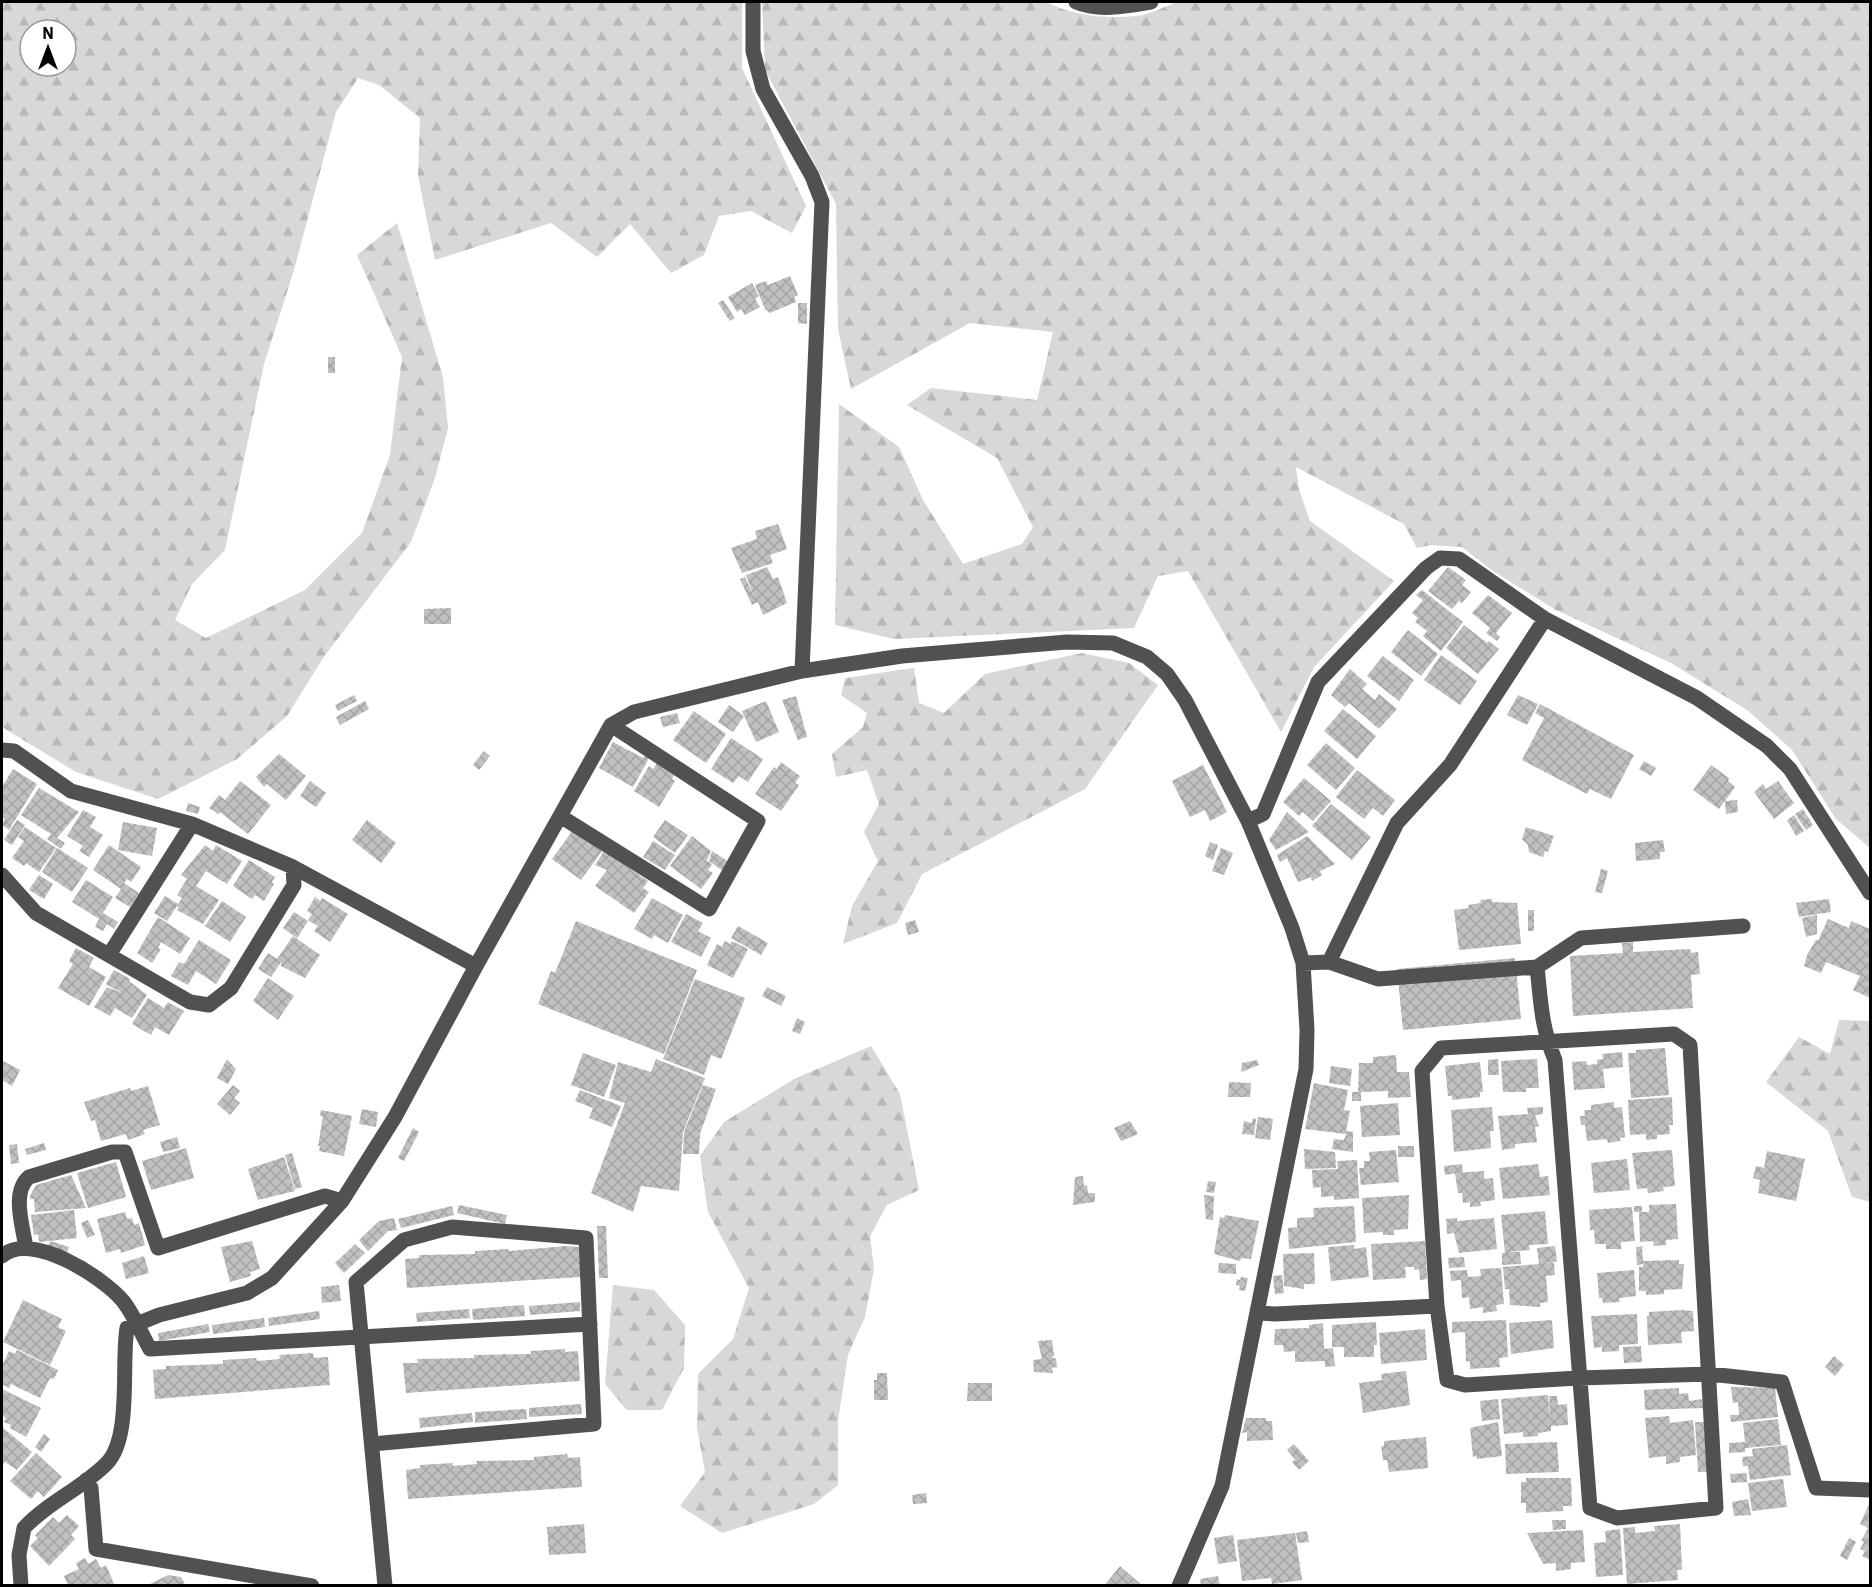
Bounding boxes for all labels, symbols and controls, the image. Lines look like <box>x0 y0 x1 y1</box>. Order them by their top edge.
north arrow <box>18 18 78 78</box>
text: N <box>42 23 54 43</box>

